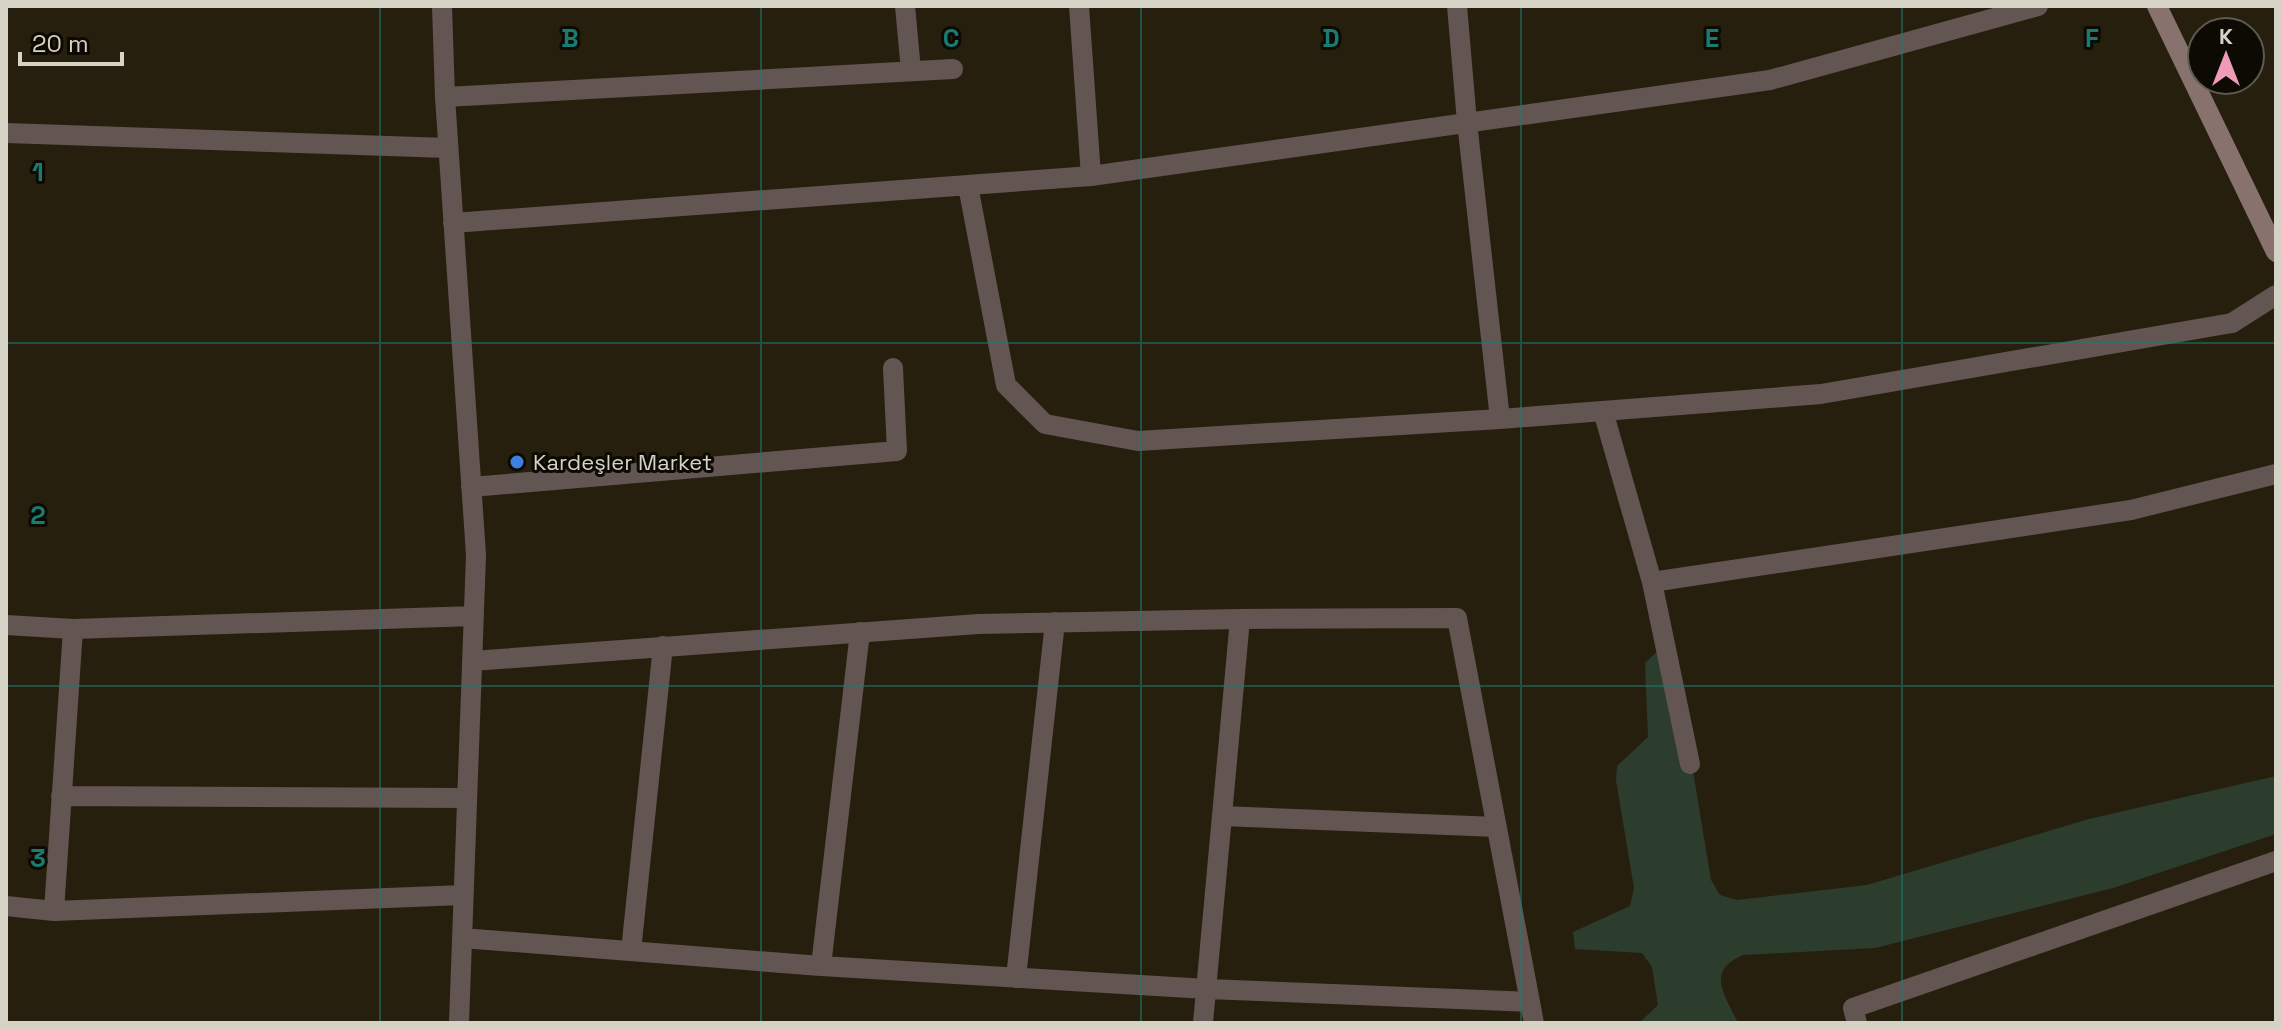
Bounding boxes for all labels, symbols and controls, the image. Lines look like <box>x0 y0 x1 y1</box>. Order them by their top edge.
scale bar <box>20 16 122 66</box>
north arrow <box>2186 16 2266 96</box>
text: B <box>561 21 579 55</box>
text: C <box>943 21 959 55</box>
text: D <box>1322 21 1340 55</box>
text: E <box>1705 21 1719 55</box>
text: F <box>2085 21 2099 55</box>
text: K <box>2219 22 2233 50</box>
text: 20 m <box>32 28 89 59</box>
text: 1 <box>32 155 44 189</box>
place label: Kardeşler Market <box>533 448 712 476</box>
marker: Kardeşler Market <box>508 453 526 471</box>
text: 2 <box>30 498 46 532</box>
text: 3 <box>30 841 46 875</box>

